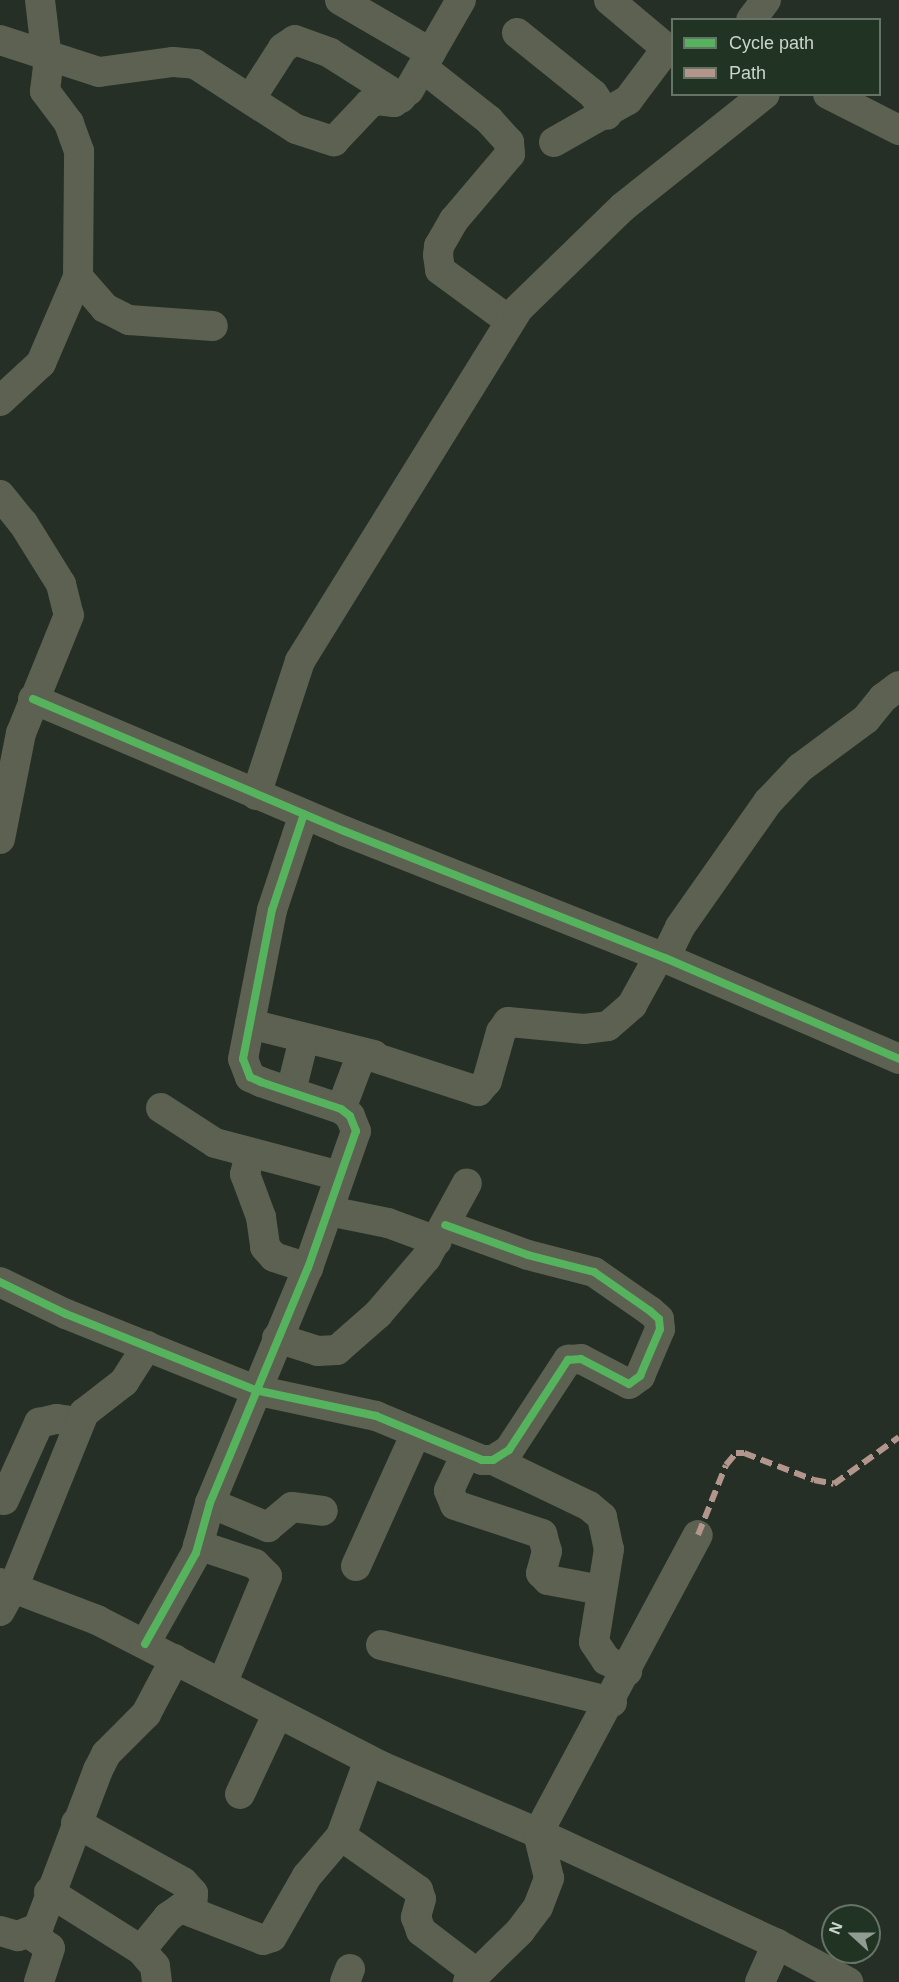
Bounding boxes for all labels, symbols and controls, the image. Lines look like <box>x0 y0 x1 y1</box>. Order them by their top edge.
legend <box>671 18 881 96</box>
text: Cycle path <box>729 33 814 53</box>
text: Path <box>729 63 766 83</box>
north arrow <box>821 1904 881 1964</box>
text: N <box>826 1920 846 1937</box>

